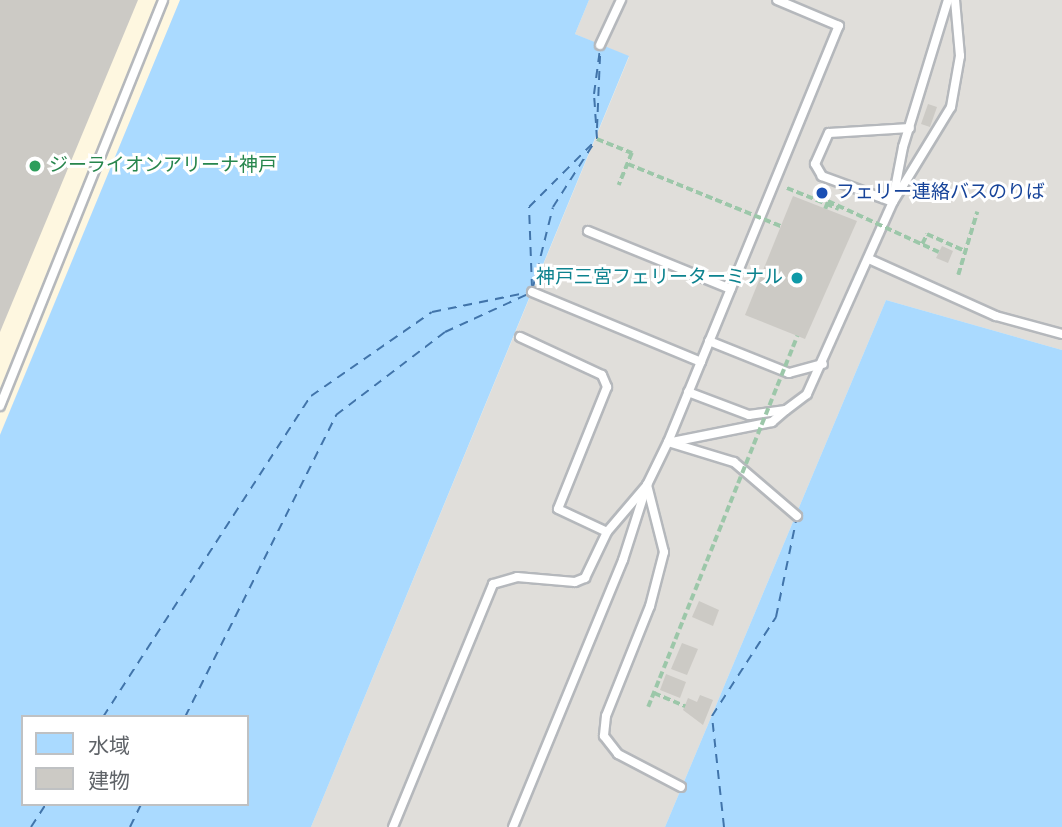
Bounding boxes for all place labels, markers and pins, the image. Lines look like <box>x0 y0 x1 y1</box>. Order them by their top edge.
place label: ジーライオンアリーナ神戸 <box>49 155 277 177</box>
marker: ジーライオンアリーナ神戸 <box>27 158 43 174</box>
place label: フェリー連絡バスのりば <box>836 182 1045 204</box>
marker: フェリー連絡バスのりば <box>814 185 830 201</box>
place label: 神戸三宮フェリーターミナル <box>536 267 783 289</box>
marker: 神戸三宮フェリーターミナル <box>789 270 805 286</box>

